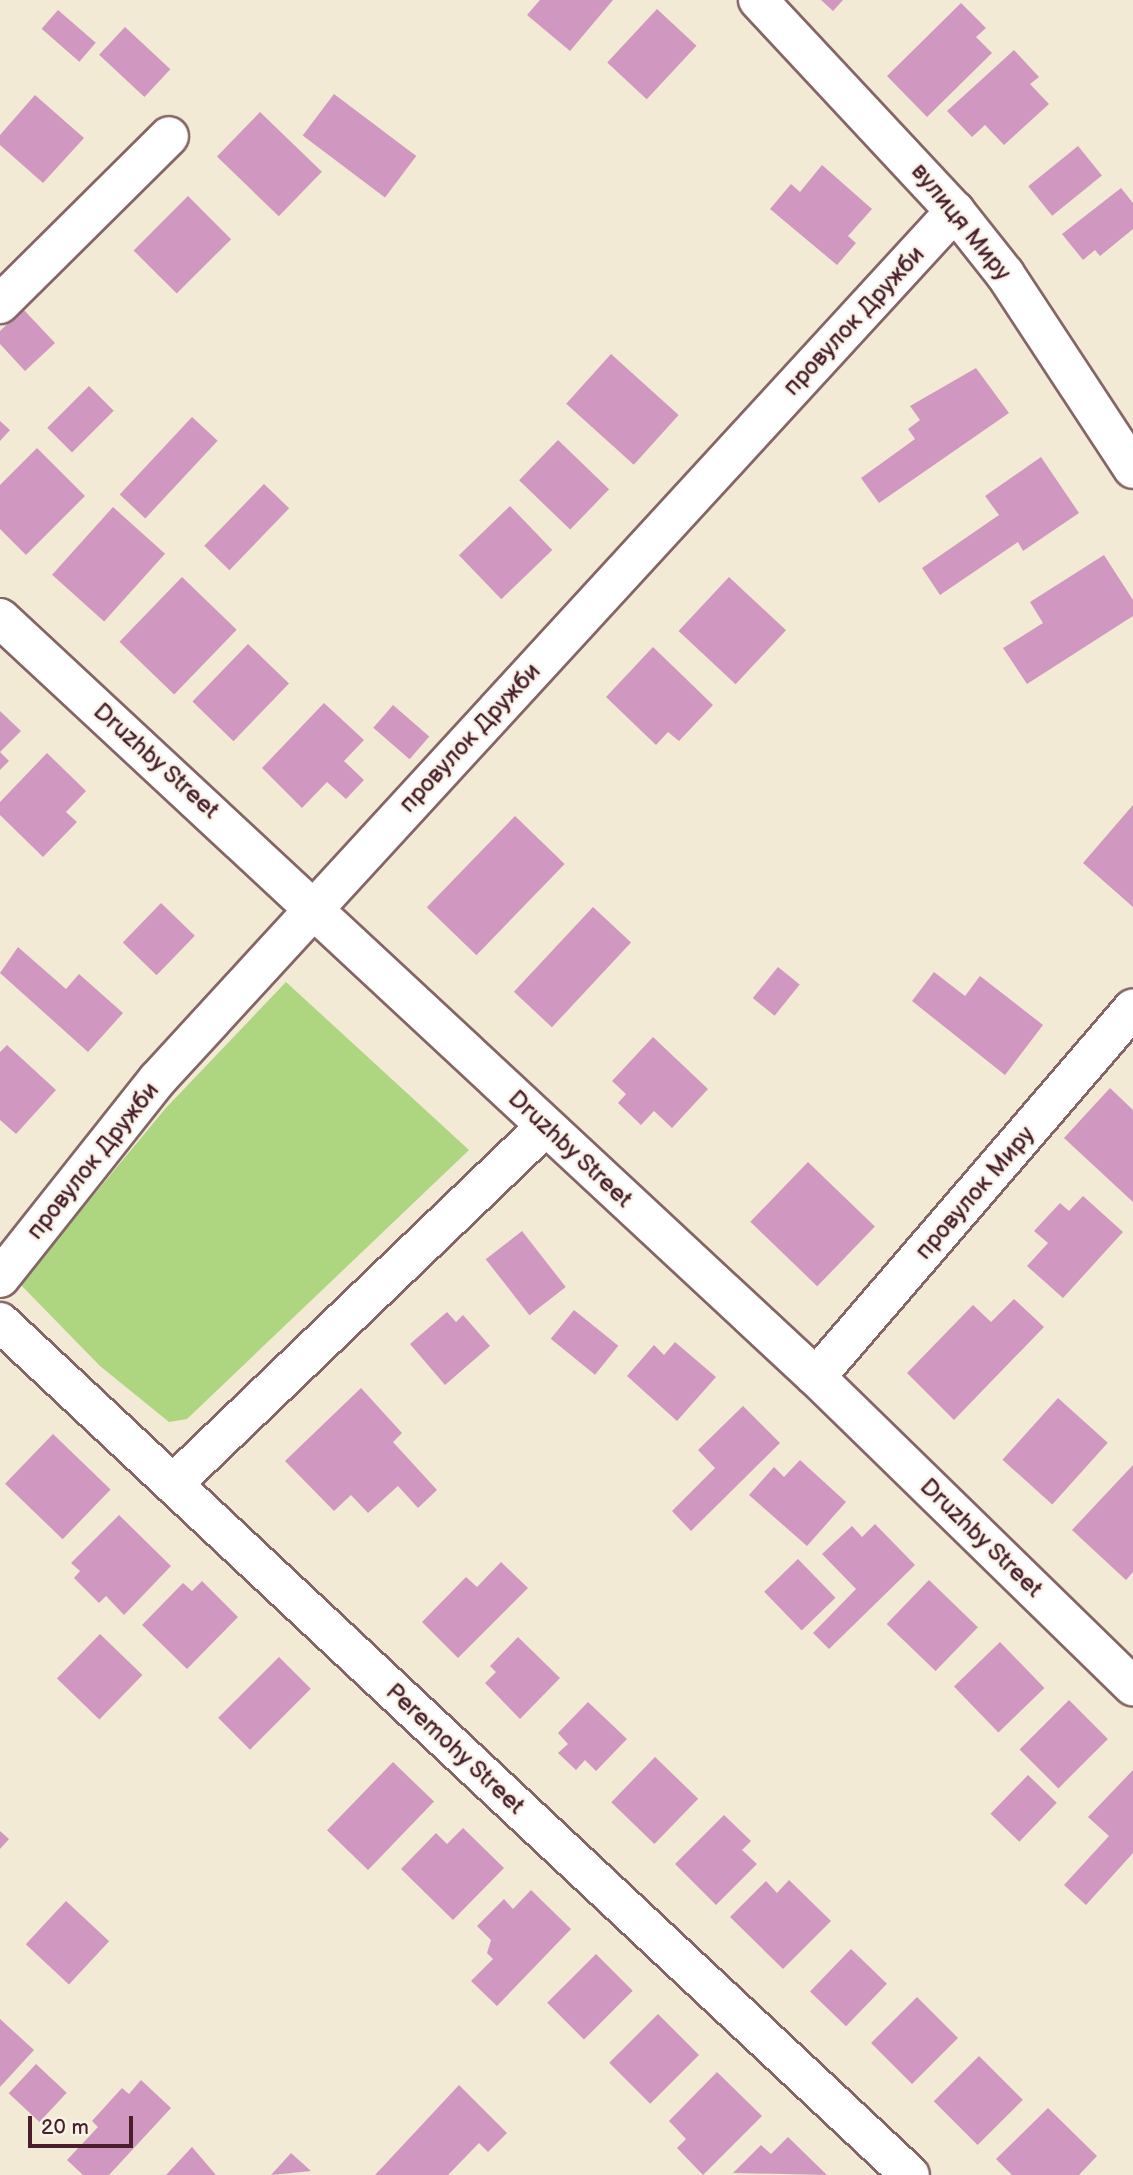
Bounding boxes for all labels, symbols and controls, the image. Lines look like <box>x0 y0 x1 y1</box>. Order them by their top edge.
street label: вулиця Миру <box>905 158 1017 286</box>
street label: провулок Дружби <box>777 240 931 402</box>
street label: провулок Дружби <box>393 657 547 819</box>
street label: Druzhby Street <box>87 696 225 826</box>
street label: провулок Дружби <box>21 1077 165 1245</box>
street label: Druzhby Street <box>501 1084 639 1214</box>
street label: провулок Миру <box>909 1121 1041 1265</box>
street label: Druzhby Street <box>913 1472 1049 1604</box>
street label: Peremohy Street <box>379 1677 531 1821</box>
scale bar <box>32 2102 136 2146</box>
text: 20 m <box>41 2115 89 2140</box>

